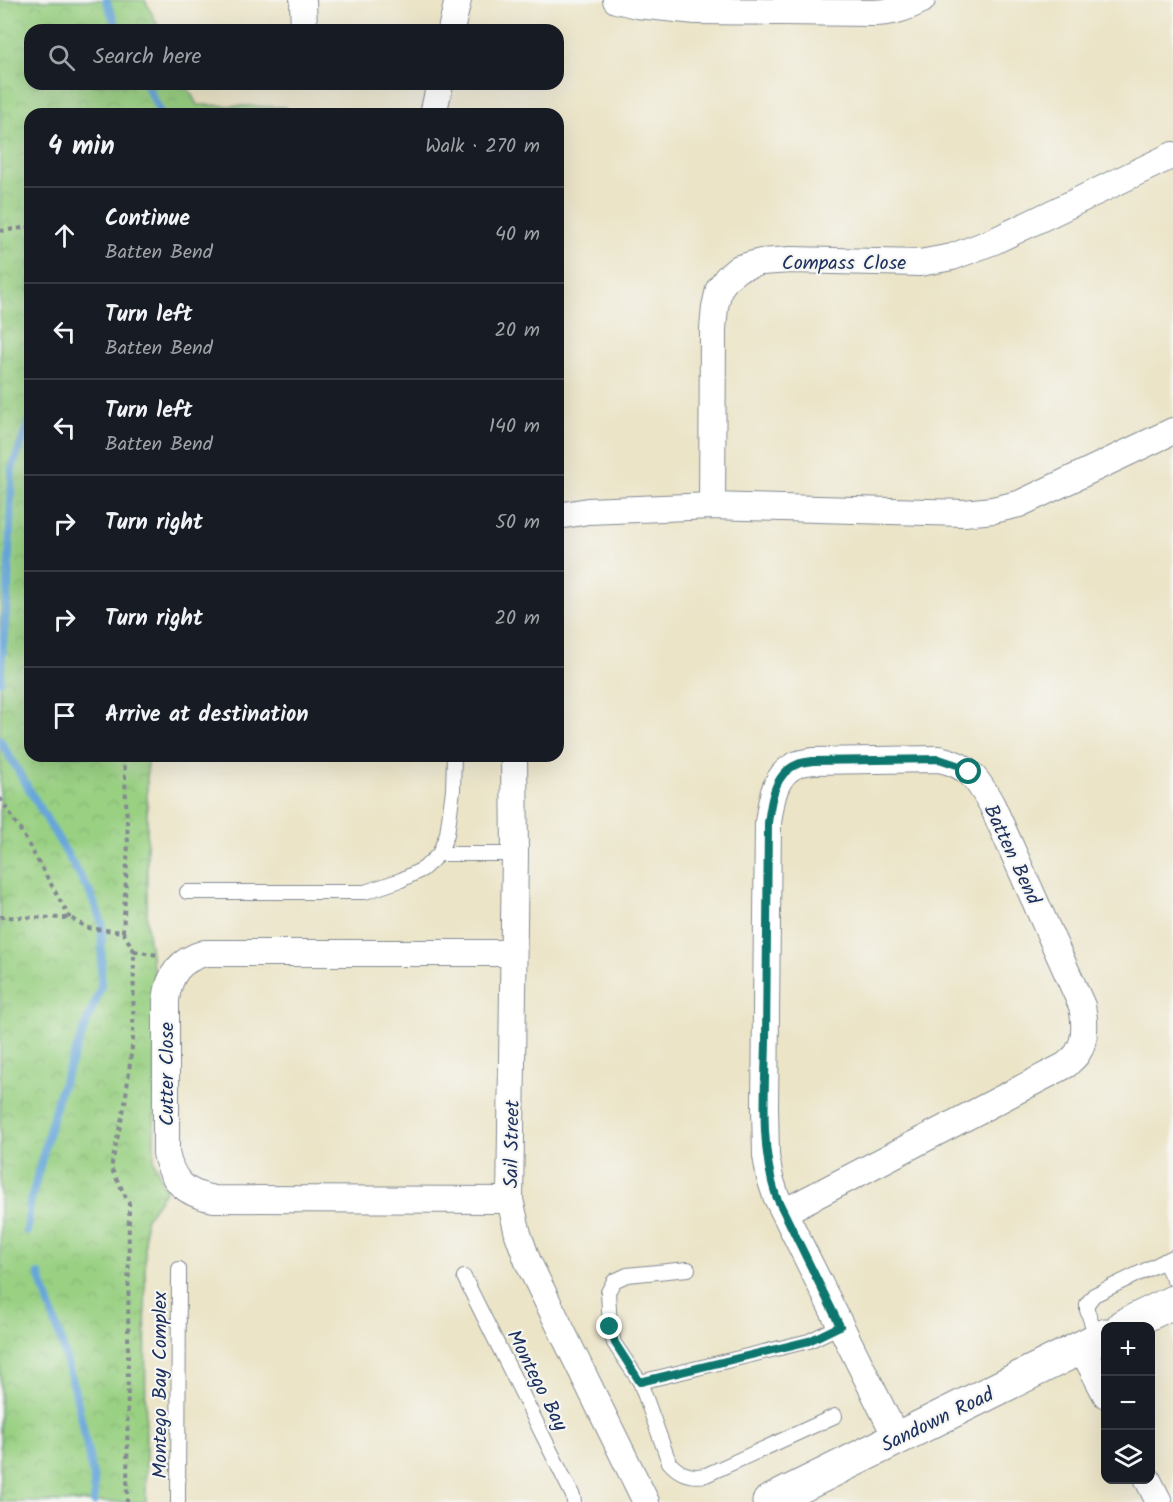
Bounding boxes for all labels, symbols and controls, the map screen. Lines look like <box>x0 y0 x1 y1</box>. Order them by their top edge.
search box <box>24 24 564 90</box>
text: Search here <box>93 40 201 75</box>
icon: search <box>45 41 78 74</box>
text: 4 min <box>48 126 115 168</box>
text: Walk · 270 m <box>425 131 540 163</box>
text: Continue <box>105 202 190 237</box>
icon: ahead <box>48 219 81 252</box>
text: 40 m <box>495 219 540 251</box>
text: Batten Bend <box>105 237 213 269</box>
street label: Compass Close <box>782 248 906 280</box>
text: Turn left <box>105 298 192 333</box>
icon: left <box>48 315 81 348</box>
text: 20 m <box>494 315 540 347</box>
text: Batten Bend <box>105 333 213 365</box>
text: Turn left <box>105 394 192 429</box>
icon: left <box>48 411 81 444</box>
text: 140 m <box>489 411 540 443</box>
text: Batten Bend <box>105 429 213 461</box>
text: Turn right <box>105 506 203 541</box>
icon: right <box>48 507 81 540</box>
text: 50 m <box>495 507 540 539</box>
text: Turn right <box>105 602 203 637</box>
icon: right <box>48 603 81 636</box>
text: 20 m <box>494 603 540 635</box>
text: Arrive at destination <box>105 698 308 733</box>
icon: arrive <box>48 699 81 732</box>
route start <box>955 758 981 784</box>
street label: Batten Bend <box>974 799 1049 911</box>
street label: Cutter Close <box>152 1022 184 1126</box>
street label: Sail Street <box>496 1099 530 1189</box>
street label: Montego Bay Complex <box>145 1291 177 1479</box>
route end <box>596 1313 622 1339</box>
map controls <box>1101 1322 1155 1484</box>
button: + <box>1101 1322 1155 1376</box>
street label: Montego Bay <box>497 1324 576 1438</box>
button: − <box>1101 1376 1155 1430</box>
street label: Sandown Road <box>876 1379 1001 1462</box>
button: layers <box>1101 1430 1155 1484</box>

